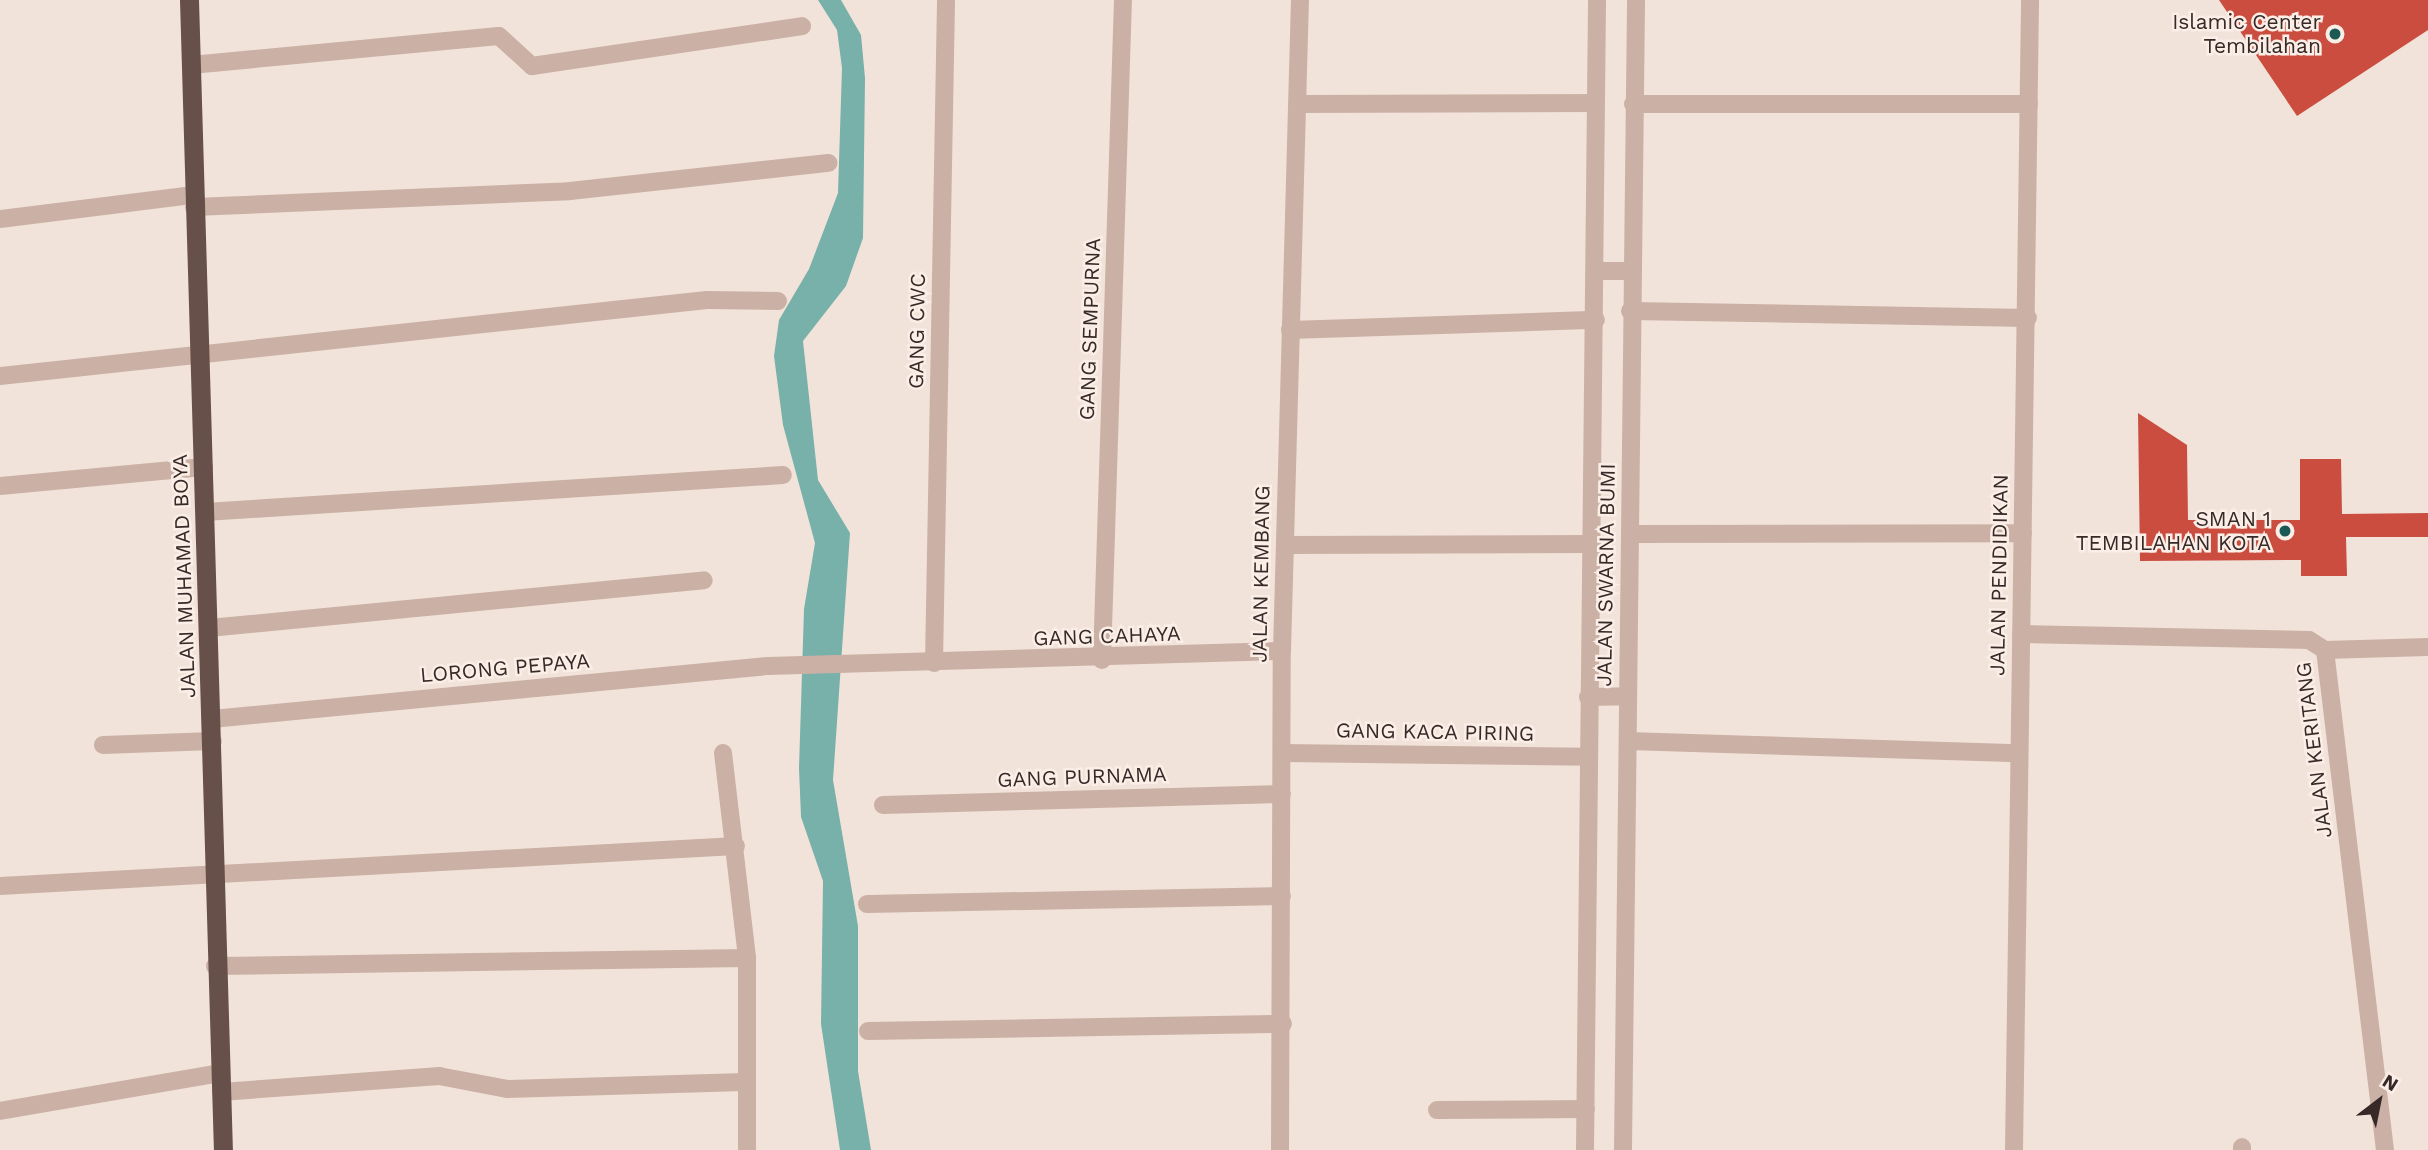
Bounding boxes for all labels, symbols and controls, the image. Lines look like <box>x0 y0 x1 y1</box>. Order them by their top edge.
place label: Islamic Center Tembilahan <box>2172 9 2321 59</box>
marker: Islamic Center Tembilahan <box>2327 26 2343 42</box>
street label: GANG SEMPURNA <box>1074 237 1106 421</box>
street label: GANG CWC <box>903 273 931 389</box>
street label: JALAN MUHAMAD BOYA <box>167 454 201 698</box>
street label: JALAN SWARNA BUMI <box>1591 463 1621 687</box>
street label: JALAN PENDIDIKAN <box>1985 474 2013 676</box>
street label: JALAN KEMBANG <box>1247 485 1275 663</box>
place label: SMAN 1 TEMBILAHAN KOTA <box>2076 506 2271 556</box>
marker: SMAN 1 TEMBILAHAN KOTA <box>2277 523 2293 539</box>
street label: GANG CAHAYA <box>1033 621 1181 651</box>
street label: LORONG PEPAYA <box>419 648 591 688</box>
street label: JALAN KERITANG <box>2291 661 2337 839</box>
street label: GANG KACA PIRING <box>1335 718 1535 746</box>
street label: GANG PURNAMA <box>997 761 1167 793</box>
north arrow <box>2344 1066 2414 1136</box>
text: N <box>2378 1069 2402 1096</box>

